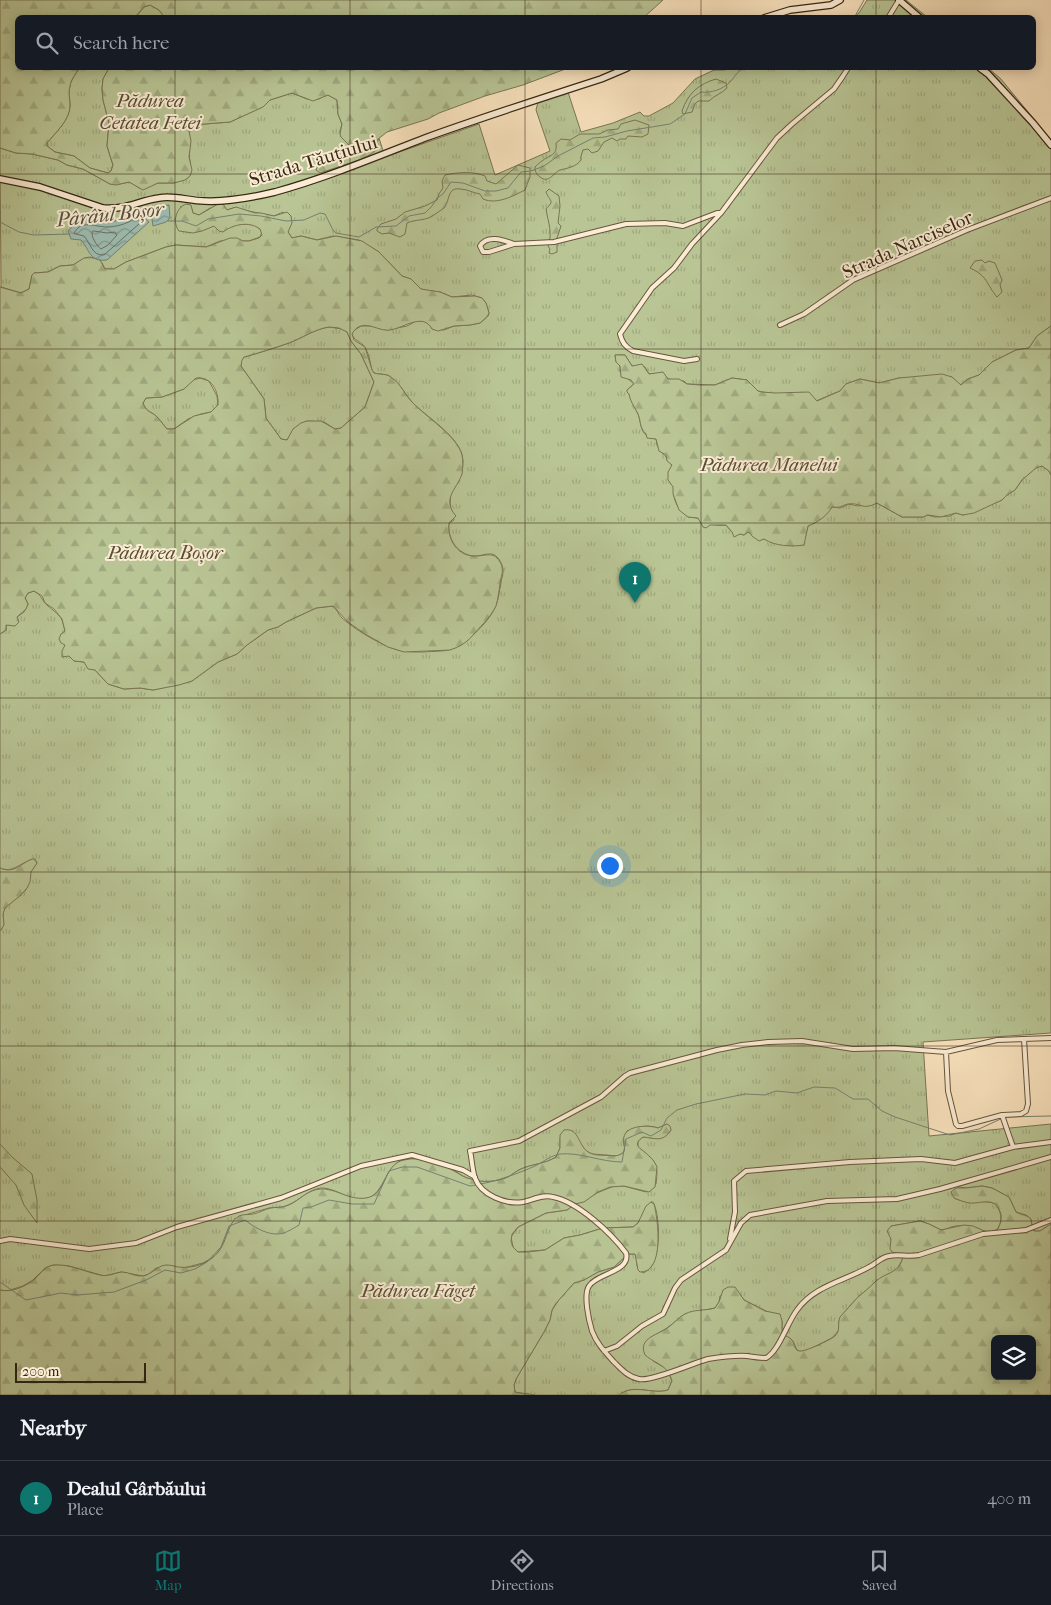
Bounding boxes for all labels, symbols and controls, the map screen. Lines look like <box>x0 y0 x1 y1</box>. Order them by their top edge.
search box <box>15 15 1036 70</box>
icon: search <box>33 29 61 57</box>
text: Search here <box>73 32 169 54</box>
park label: Pădurea Cetatea Fetei <box>99 90 202 134</box>
street label: Strada Tăuțiului <box>246 131 380 191</box>
water label: Pârâul Boșor <box>54 197 167 233</box>
street label: Strada Narciselor <box>839 206 977 284</box>
park label: Pădurea Manelui <box>699 454 839 476</box>
park label: Pădurea Boșor <box>106 542 224 564</box>
pin: 1 <box>619 562 651 603</box>
your location <box>597 853 623 879</box>
park label: Pădurea Făget <box>360 1280 476 1302</box>
map controls <box>991 1335 1036 1380</box>
button: layers <box>991 1335 1036 1380</box>
scale bar <box>15 1360 146 1383</box>
text: 200 m <box>22 1363 59 1380</box>
text: Nearby <box>20 1416 86 1440</box>
text: Dealul Gârbăului <box>67 1478 206 1500</box>
text: 1 <box>33 1489 39 1508</box>
text: 400 m <box>987 1489 1031 1508</box>
text: Place <box>67 1500 103 1519</box>
tab: Map <box>154 1547 182 1594</box>
tab: Directions <box>491 1547 554 1594</box>
tab: Saved <box>862 1547 897 1594</box>

